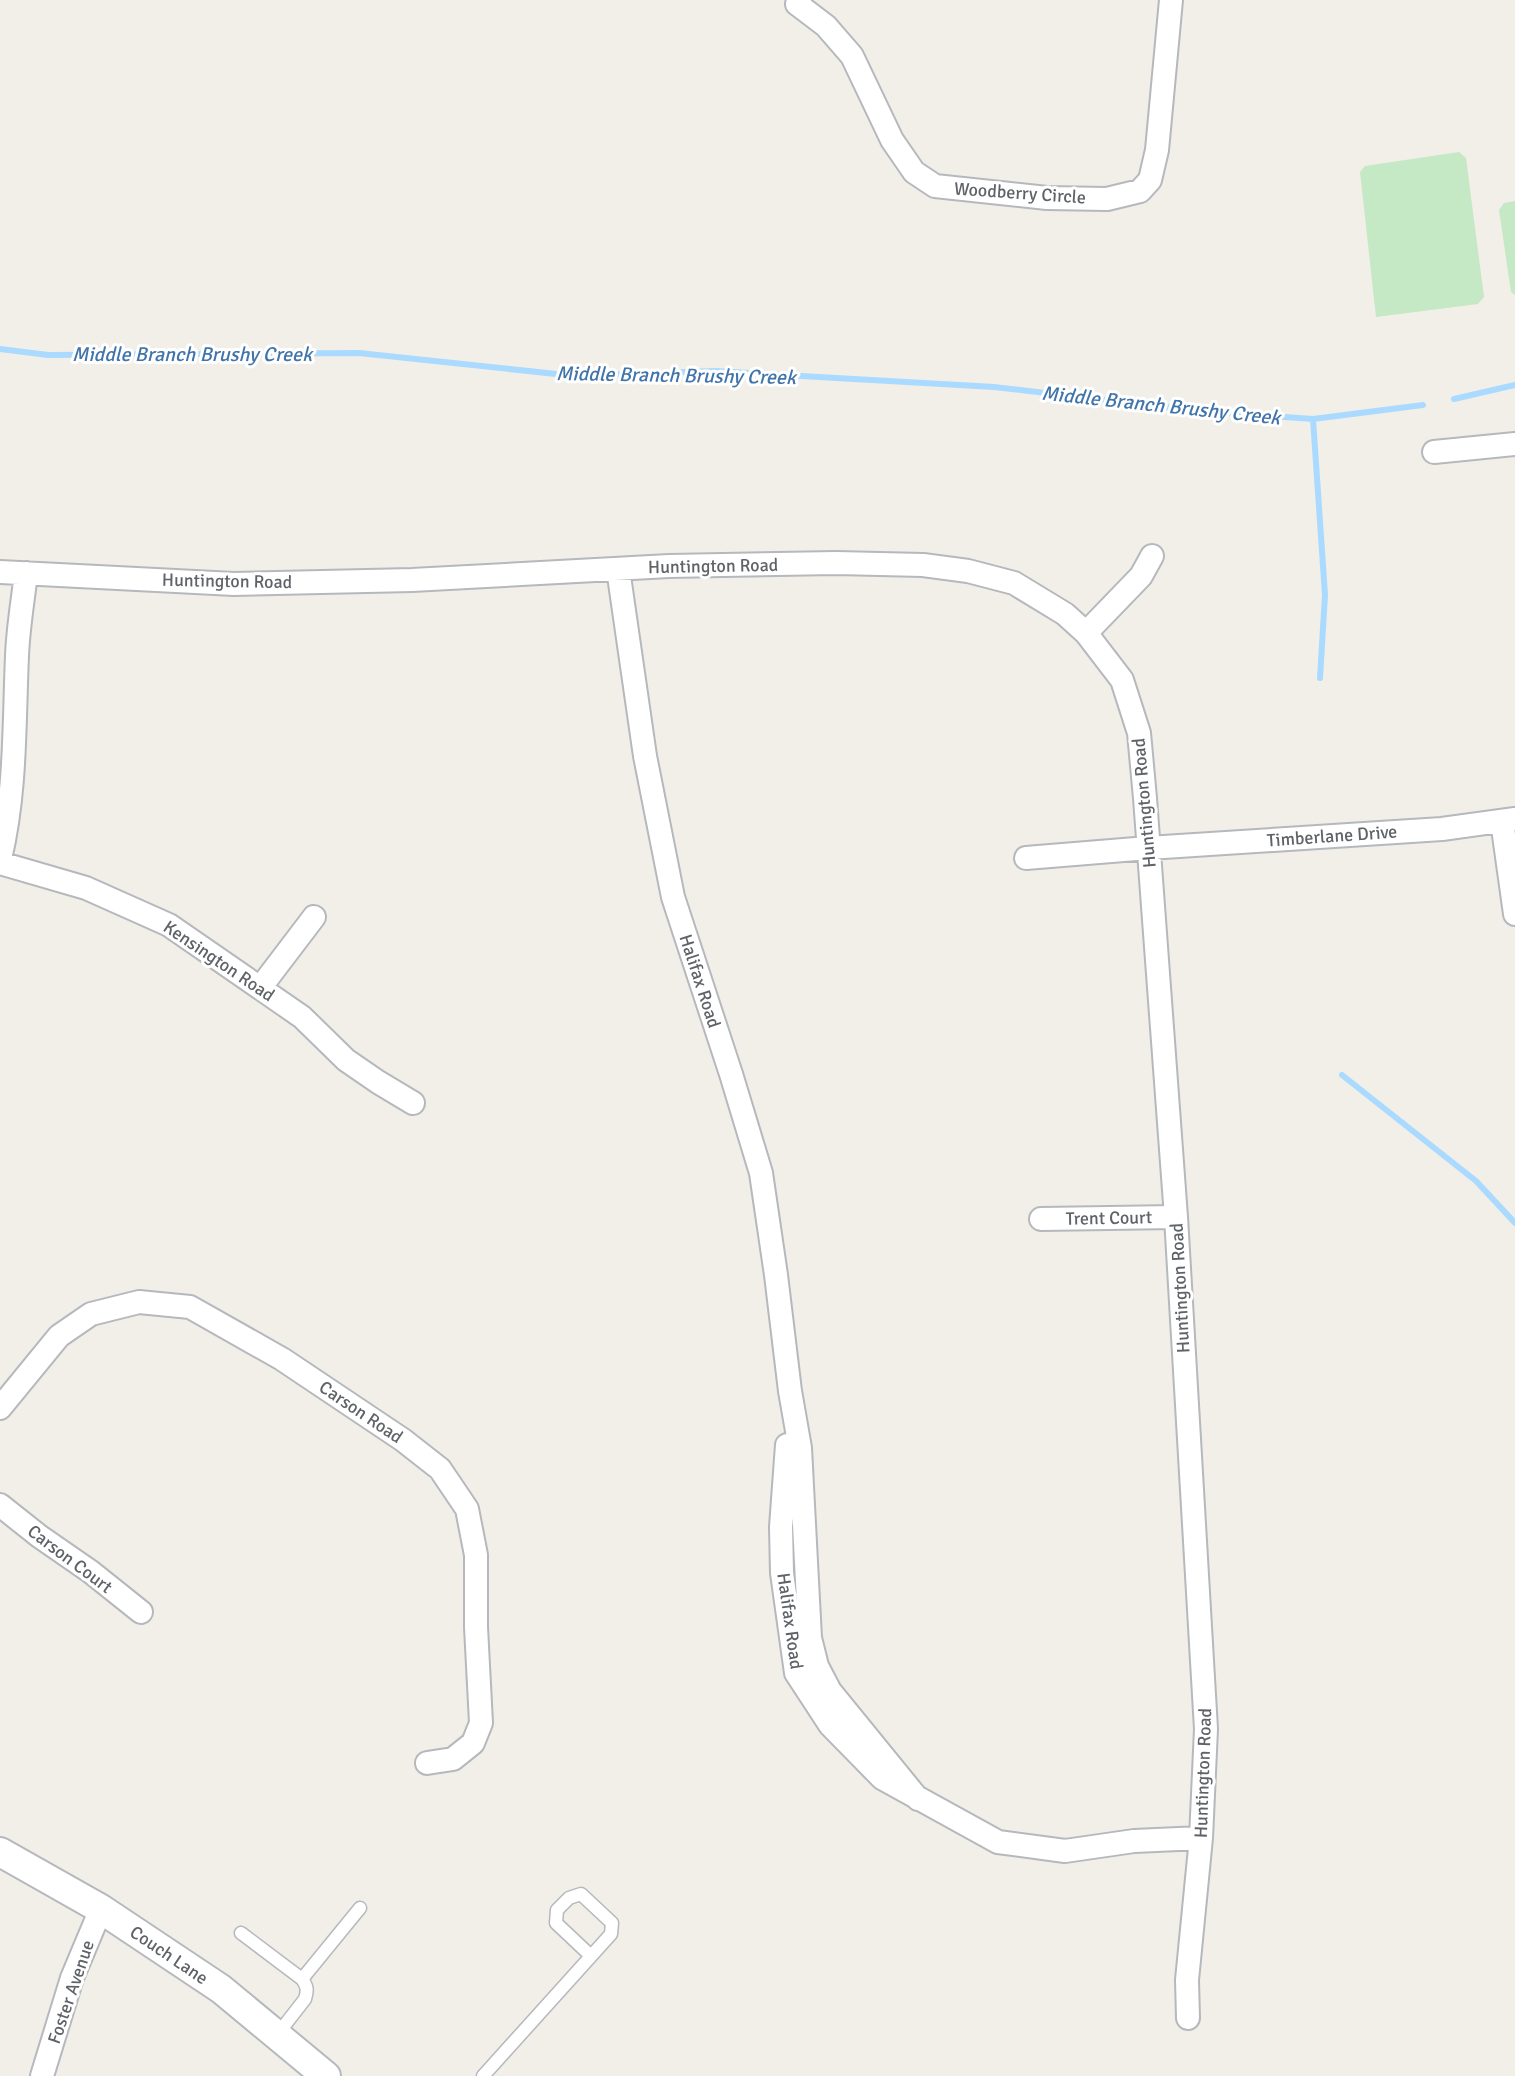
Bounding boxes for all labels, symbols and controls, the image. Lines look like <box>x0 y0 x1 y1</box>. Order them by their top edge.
street label: Woodberry Circle <box>953 177 1087 209</box>
water label: Middle Branch Brushy Creek <box>72 342 314 367</box>
water label: Middle Branch Brushy Creek <box>556 361 798 390</box>
water label: Middle Branch Brushy Creek <box>1040 381 1284 431</box>
street label: Huntington Road <box>648 554 778 578</box>
street label: Huntington Road <box>162 569 292 593</box>
street label: Huntington Road <box>1127 737 1161 869</box>
street label: Timberlane Drive <box>1266 820 1398 852</box>
street label: Kensington Road <box>159 916 279 1006</box>
street label: Halifax Road <box>675 931 725 1031</box>
street label: Trent Court <box>1066 1206 1152 1230</box>
street label: Huntington Road <box>1166 1222 1194 1354</box>
street label: Carson Road <box>315 1376 407 1448</box>
street label: Carson Court <box>23 1520 117 1598</box>
street label: Halifax Road <box>772 1571 808 1671</box>
street label: Huntington Road <box>1190 1708 1216 1838</box>
street label: Couch Lane <box>126 1921 212 1989</box>
street label: Foster Avenue <box>43 1937 99 2047</box>

